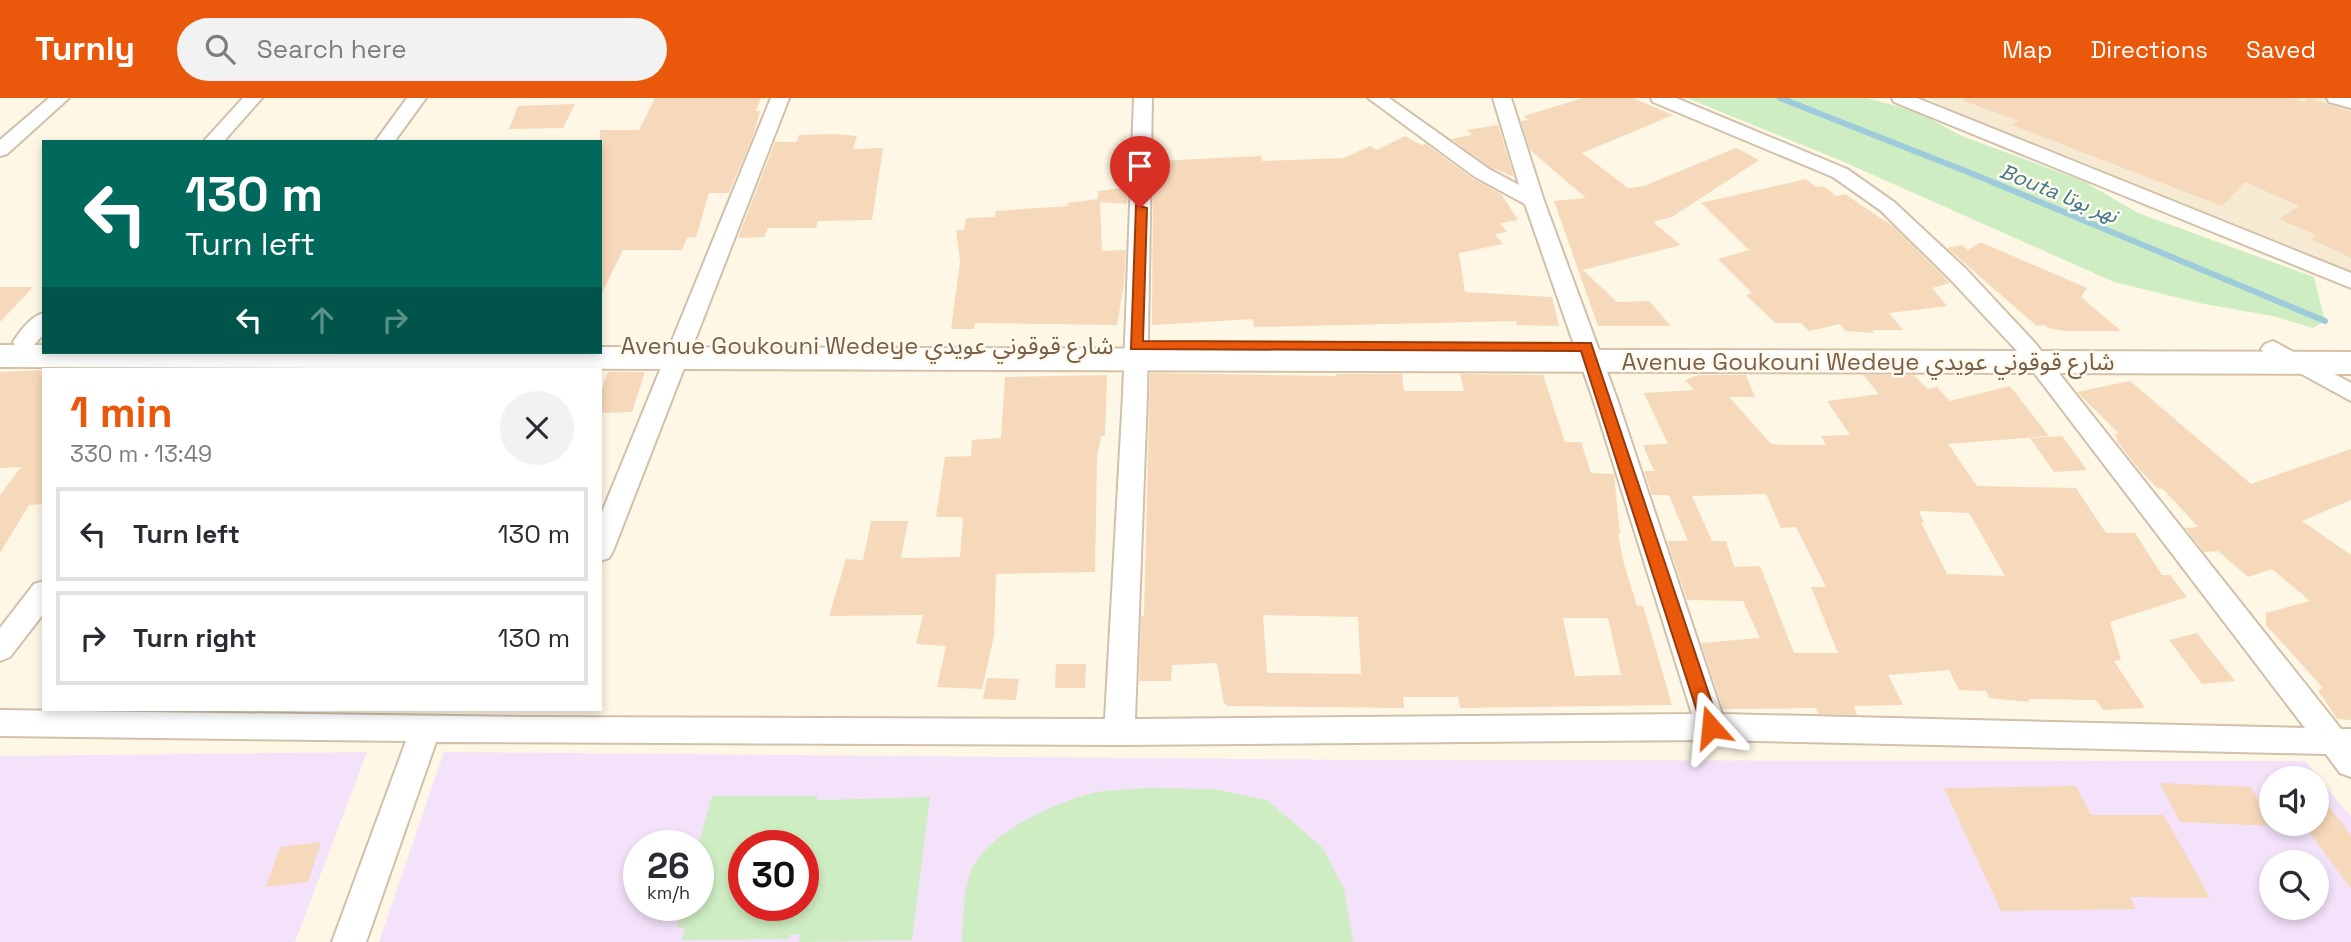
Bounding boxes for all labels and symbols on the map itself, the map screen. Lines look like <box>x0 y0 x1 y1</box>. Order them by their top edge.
pin <box>1110 136 1170 208</box>
water label: Bouta نهر بوتا <box>1996 157 2123 229</box>
street label: Avenue Goukouni Wedeye شارع قوقوني عويدي <box>620 330 1114 364</box>
street label: Avenue Goukouni Wedeye شارع قوقوني عويدي <box>1621 346 2115 380</box>
position arrow <box>1674 690 1748 764</box>
speed limit sign: 30 <box>728 830 819 921</box>

